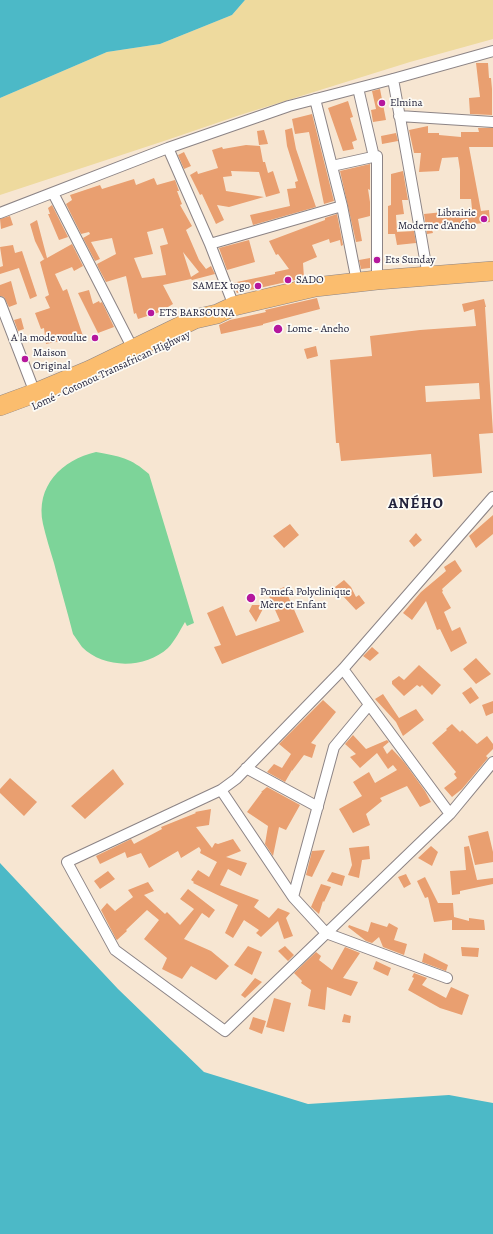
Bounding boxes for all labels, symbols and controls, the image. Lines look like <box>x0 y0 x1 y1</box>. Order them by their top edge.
place label: Elmina <box>390 96 423 110</box>
marker: Elmina <box>377 98 387 108</box>
place label: Librairie Moderne d'Aného <box>398 206 476 232</box>
marker: Librairie Moderne d'Aného <box>479 214 489 224</box>
place label: Ets Sunday <box>385 253 435 267</box>
marker: Ets Sunday <box>372 255 382 265</box>
place label: SADO <box>296 273 324 287</box>
marker: SADO <box>283 275 293 285</box>
place label: SAMEX togo <box>192 279 250 293</box>
marker: SAMEX togo <box>253 281 263 291</box>
place label: ETS BARSOUNA <box>159 306 234 320</box>
marker: ETS BARSOUNA <box>146 308 156 318</box>
place label: Lome - Aneho <box>287 322 349 336</box>
marker: Lome - Aneho <box>272 323 284 335</box>
street label: Lomé - Cotonou Transafrican Highway <box>29 328 193 414</box>
place label: A la mode voulue <box>11 331 87 345</box>
marker: A la mode voulue <box>90 333 100 343</box>
place label: Maison Original <box>33 346 70 372</box>
marker: Maison Original <box>20 354 30 364</box>
district label: ANÉHO <box>388 495 444 513</box>
place label: Pomefa Polyclinique Mère et Enfant <box>260 585 351 611</box>
marker: Pomefa Polyclinique Mère et Enfant <box>245 592 257 604</box>

